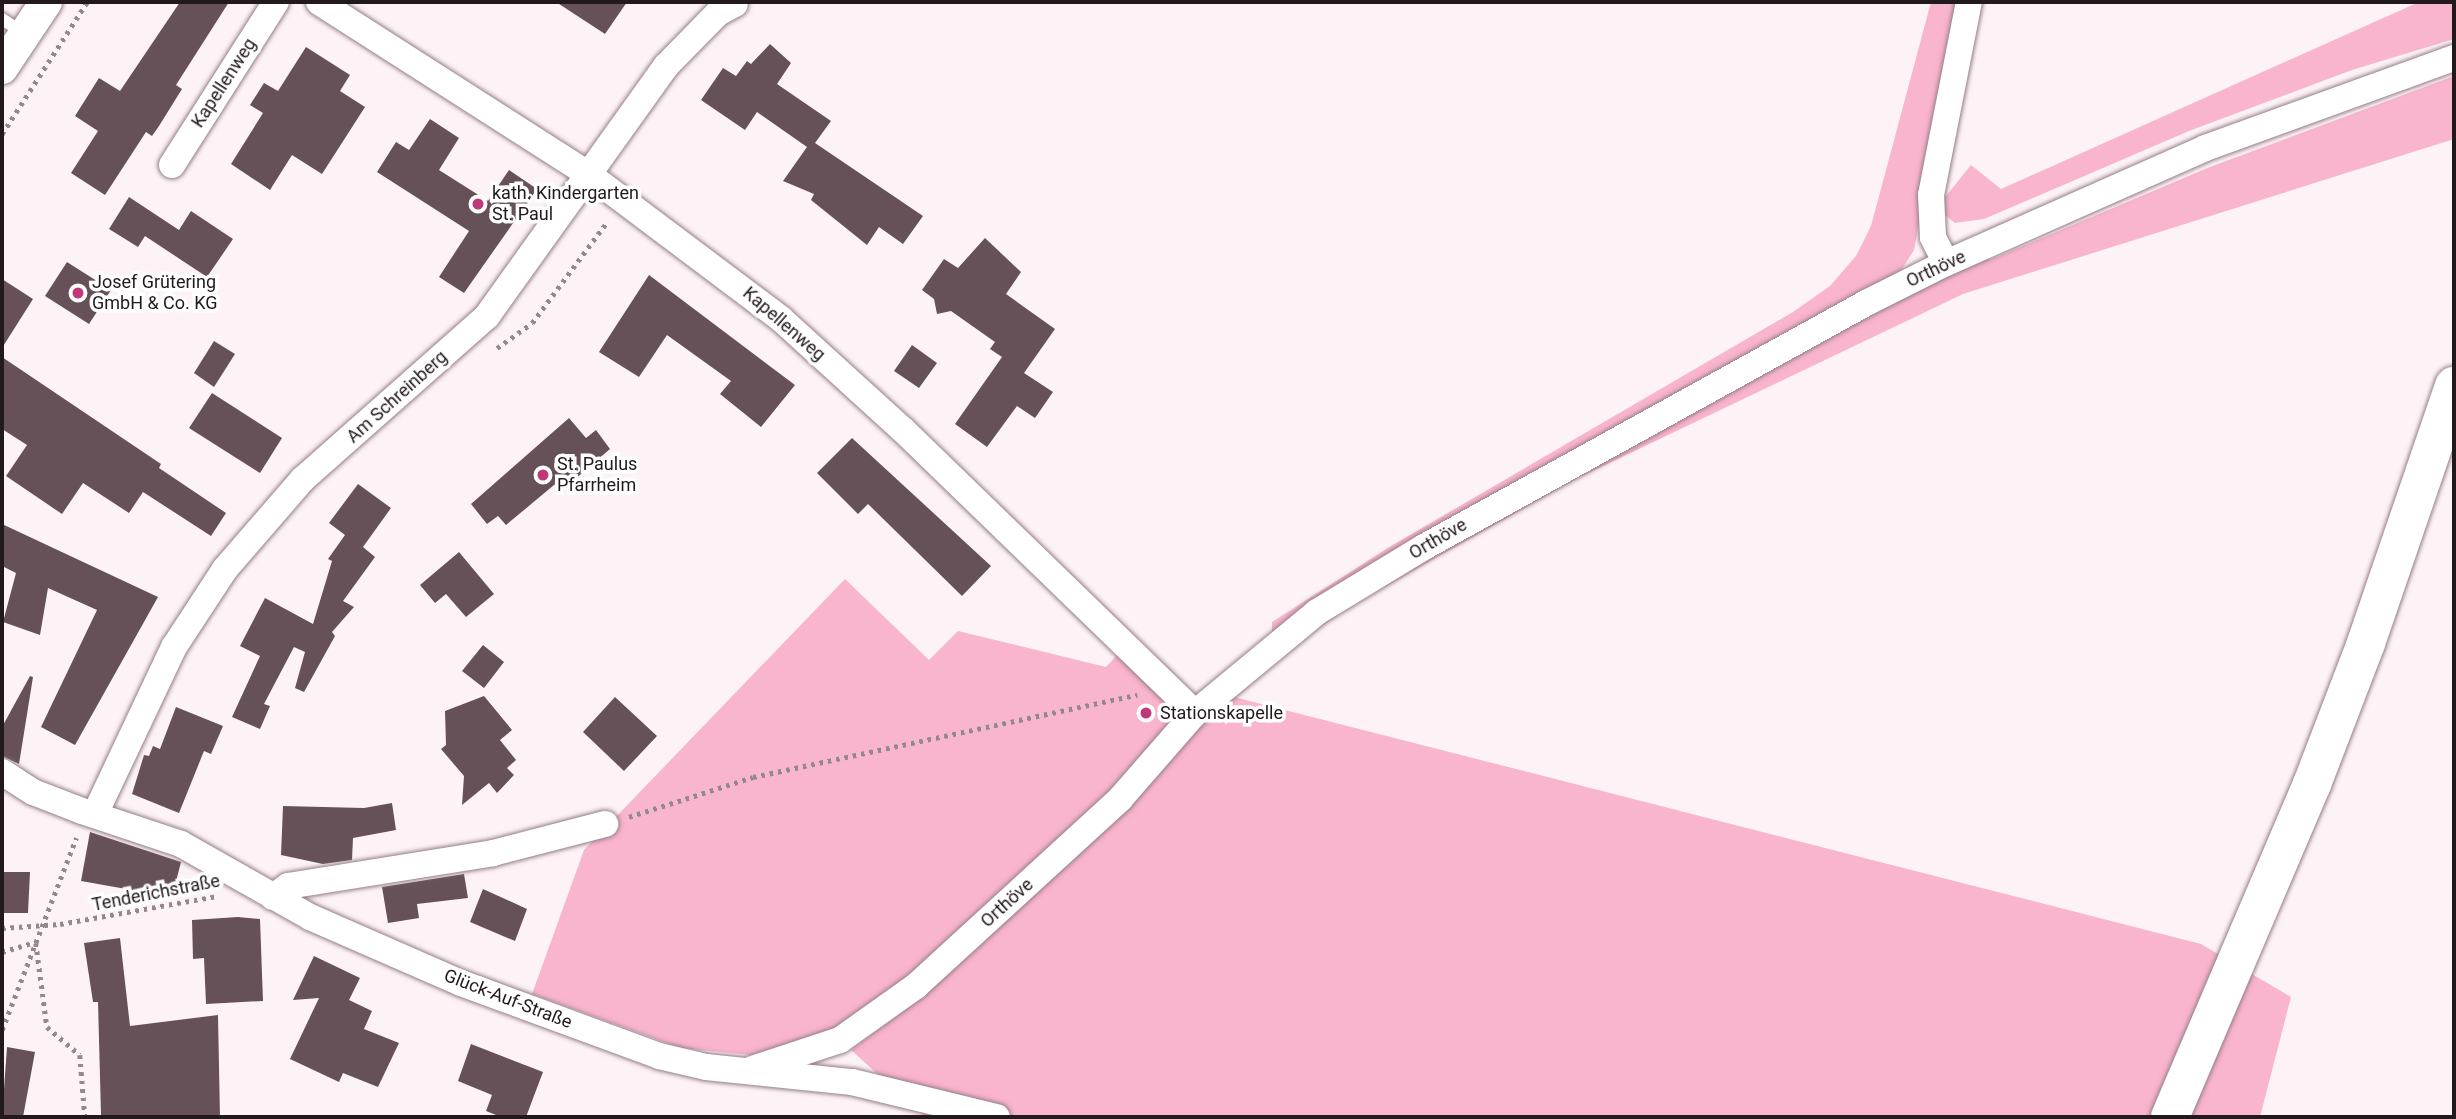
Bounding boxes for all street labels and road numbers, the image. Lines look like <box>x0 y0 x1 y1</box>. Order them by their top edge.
street label: Kapellenweg <box>187 34 261 132</box>
street label: Orthöve <box>1903 246 1969 292</box>
street label: Kapellenweg <box>738 282 830 366</box>
street label: Am Schreinberg <box>342 346 452 448</box>
street label: Orthöve <box>1405 514 1471 564</box>
street label: Tenderichstraße <box>90 870 222 916</box>
street label: Orthöve <box>976 874 1038 932</box>
street label: Glück-Auf-Straße <box>441 965 575 1033</box>

